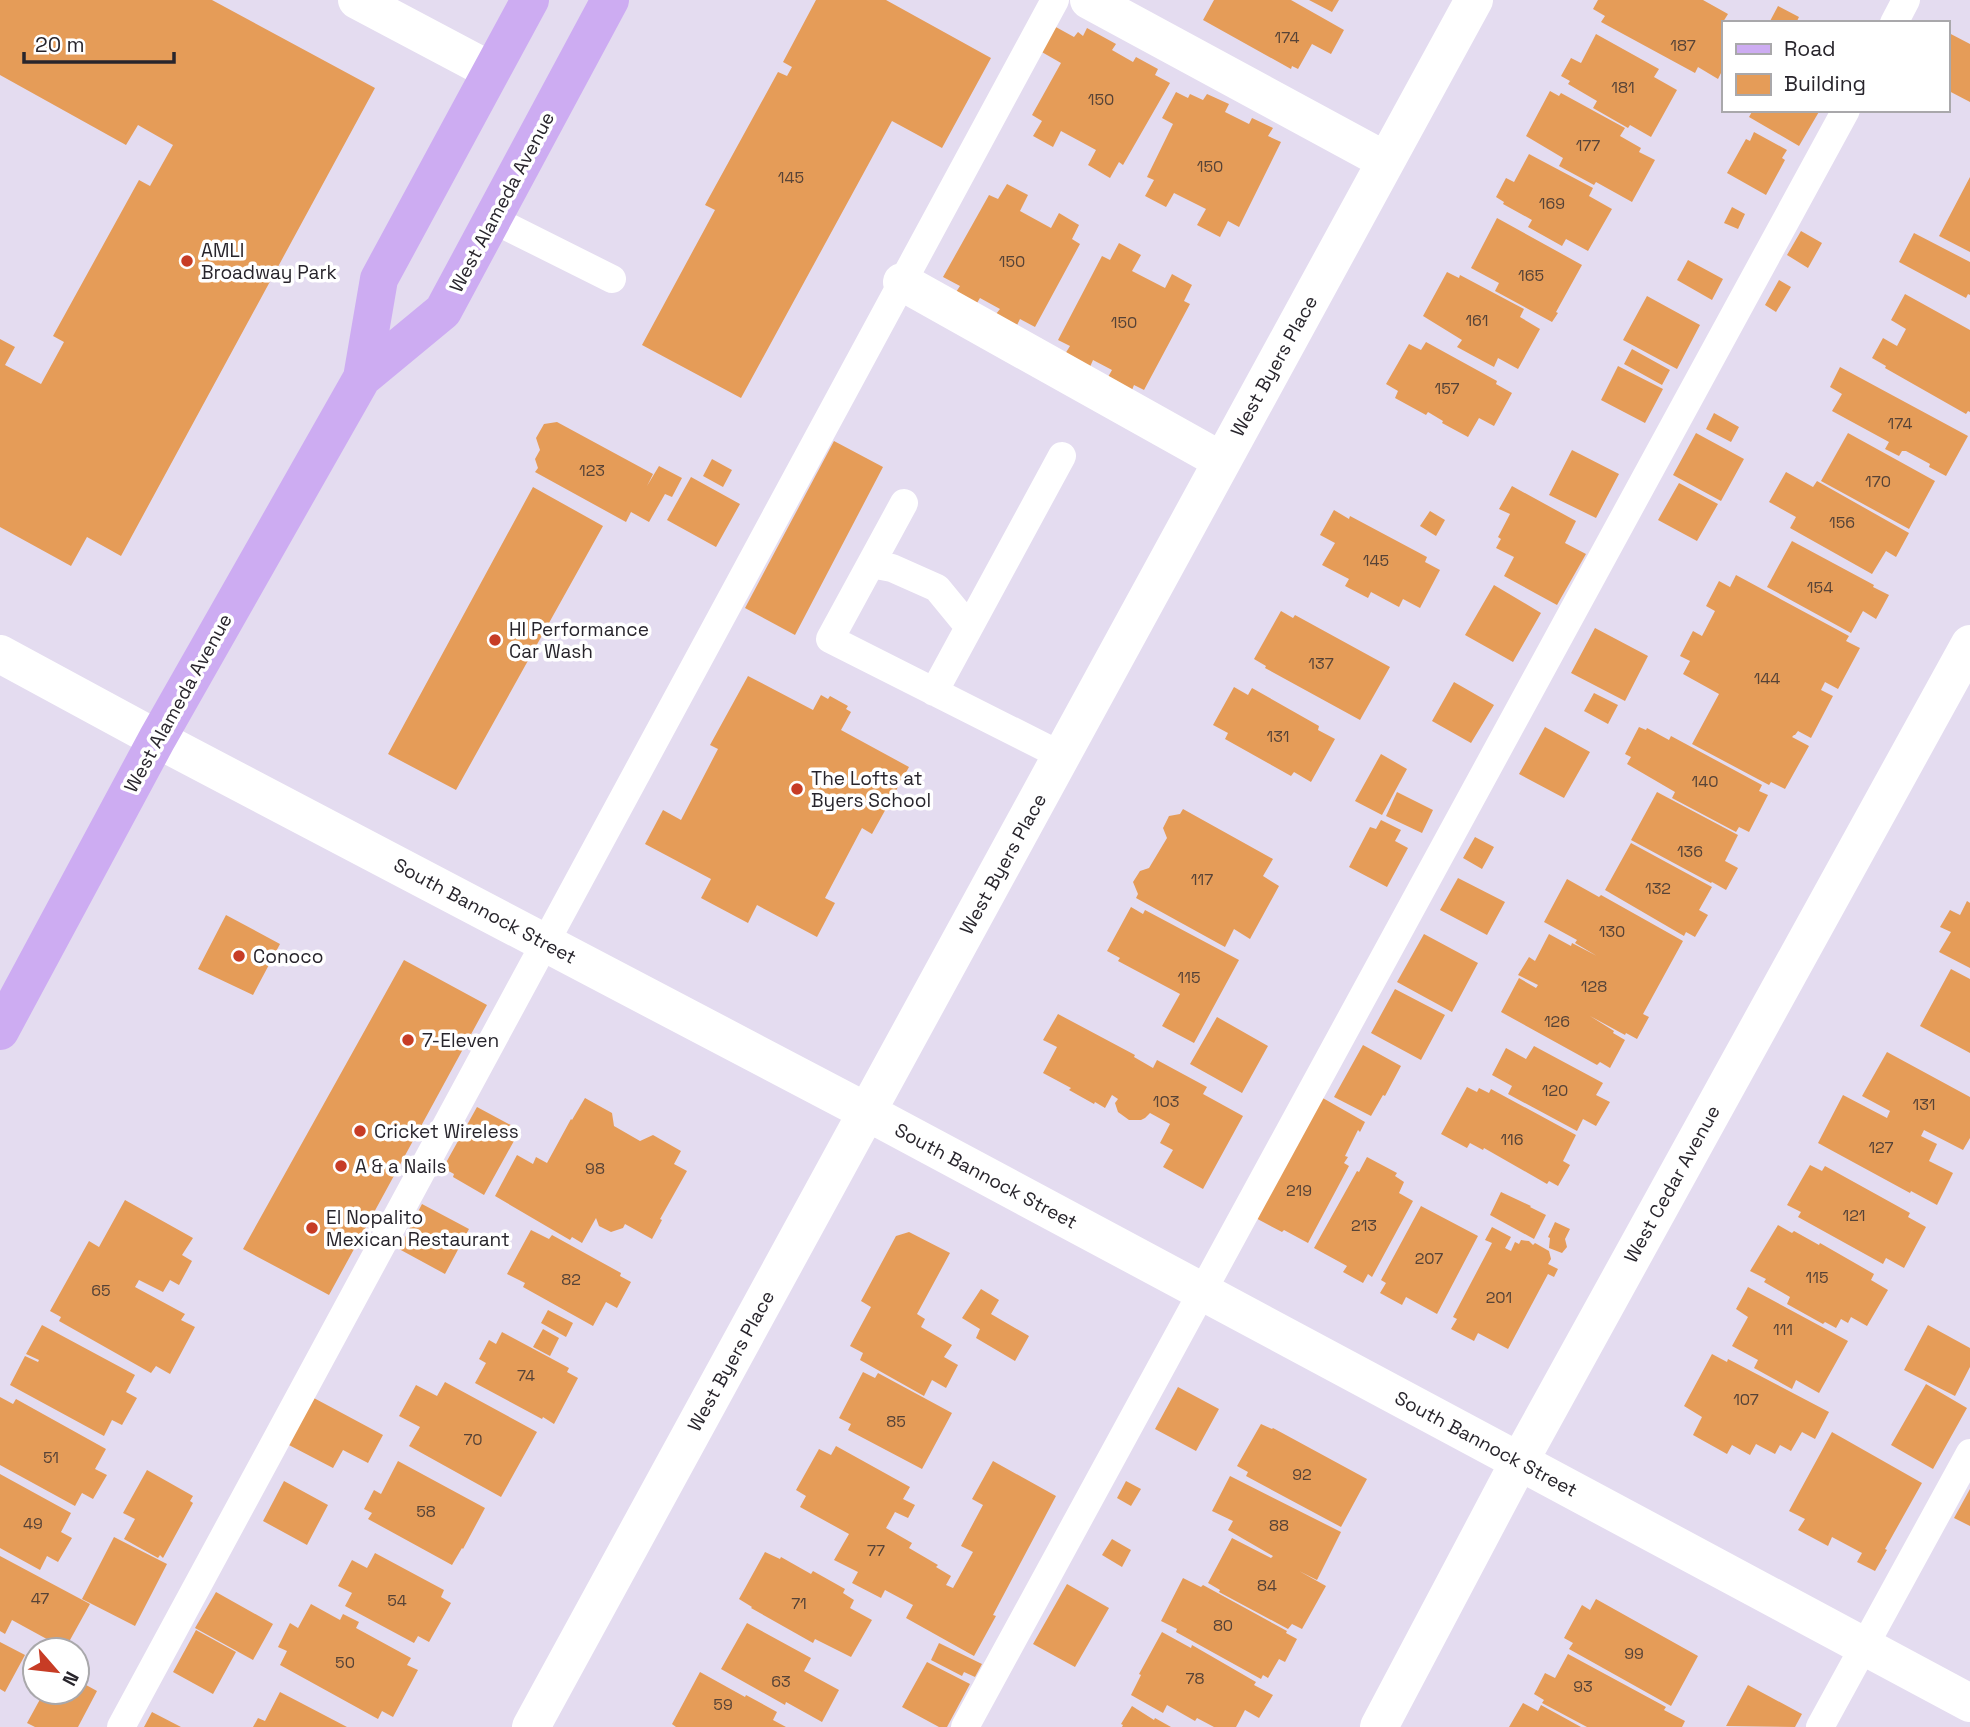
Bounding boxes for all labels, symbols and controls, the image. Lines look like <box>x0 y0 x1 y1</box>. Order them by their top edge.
scale bar <box>24 21 175 65</box>
legend <box>1722 21 1949 112</box>
house number: 174 <box>1275 27 1299 48</box>
text: 20 m <box>35 31 85 58</box>
house number: 187 <box>1670 35 1696 56</box>
text: Road <box>1784 35 1836 62</box>
text: Building <box>1784 70 1866 97</box>
house number: 181 <box>1611 77 1635 98</box>
house number: 150 <box>1088 89 1114 110</box>
street label: West Alameda Avenue <box>444 107 560 297</box>
house number: 177 <box>1576 135 1600 156</box>
house number: 150 <box>1197 156 1223 177</box>
house number: 145 <box>778 167 804 188</box>
house number: 169 <box>1539 193 1565 214</box>
place label: AMLI Broadway Park <box>201 238 337 285</box>
house number: 150 <box>999 251 1025 272</box>
marker: AMLI Broadway Park <box>179 253 195 269</box>
house number: 165 <box>1518 265 1544 286</box>
street label: West Byers Place <box>1225 291 1323 441</box>
house number: 161 <box>1465 310 1489 331</box>
house number: 150 <box>1111 312 1137 333</box>
house number: 157 <box>1434 378 1460 399</box>
house number: 174 <box>1888 413 1912 434</box>
house number: 123 <box>579 460 605 481</box>
house number: 170 <box>1865 471 1891 492</box>
house number: 156 <box>1829 512 1855 533</box>
house number: 145 <box>1363 550 1389 571</box>
house number: 154 <box>1807 577 1833 598</box>
street label: West Alameda Avenue <box>118 609 238 797</box>
place label: HI Performance Car Wash <box>509 617 649 664</box>
marker: HI Performance Car Wash <box>487 632 503 648</box>
house number: 137 <box>1308 653 1334 674</box>
house number: 144 <box>1754 668 1780 689</box>
house number: 131 <box>1267 726 1289 747</box>
place label: The Lofts at Byers School <box>811 766 931 813</box>
house number: 140 <box>1692 771 1718 792</box>
marker: The Lofts at Byers School <box>789 781 805 797</box>
street label: West Byers Place <box>954 789 1052 939</box>
house number: 136 <box>1677 841 1703 862</box>
street label: South Bannock Street <box>389 852 581 970</box>
house number: 117 <box>1191 869 1213 890</box>
house number: 132 <box>1645 878 1671 899</box>
house number: 130 <box>1599 921 1625 942</box>
place label: Conoco <box>253 944 323 969</box>
marker: Conoco <box>231 948 247 964</box>
house number: 115 <box>1178 967 1200 988</box>
house number: 128 <box>1581 976 1607 997</box>
house number: 126 <box>1544 1011 1570 1032</box>
place label: 7-Eleven <box>422 1028 499 1053</box>
marker: 7-Eleven <box>400 1032 416 1048</box>
house number: 120 <box>1542 1080 1568 1101</box>
house number: 103 <box>1153 1091 1179 1112</box>
house number: 131 <box>1913 1094 1935 1115</box>
street label: West Cedar Avenue <box>1618 1101 1726 1267</box>
street label: South Bannock Street <box>890 1117 1082 1235</box>
place label: Cricket Wireless <box>374 1119 519 1144</box>
marker: Cricket Wireless <box>352 1123 368 1139</box>
house number: 116 <box>1500 1129 1524 1150</box>
house number: 127 <box>1868 1137 1894 1158</box>
place label: A & a Nails <box>355 1154 447 1179</box>
marker: A & a Nails <box>333 1158 349 1174</box>
house number: 98 <box>585 1158 605 1179</box>
house number: 219 <box>1286 1180 1312 1201</box>
place label: El Nopalito Mexican Restaurant <box>326 1205 510 1252</box>
house number: 121 <box>1842 1205 1866 1226</box>
house number: 213 <box>1351 1215 1377 1236</box>
marker: El Nopalito Mexican Restaurant <box>304 1220 320 1236</box>
house number: 207 <box>1415 1248 1443 1269</box>
house number: 115 <box>1806 1267 1828 1288</box>
house number: 82 <box>561 1269 581 1290</box>
house number: 65 <box>91 1280 111 1301</box>
street label: West Byers Place <box>682 1286 780 1436</box>
house number: 201 <box>1486 1287 1512 1308</box>
house number: 111 <box>1773 1319 1793 1340</box>
house number: 74 <box>517 1365 535 1386</box>
street label: South Bannock Street <box>1390 1385 1582 1503</box>
house number: 107 <box>1733 1389 1759 1410</box>
house number: 85 <box>886 1411 906 1432</box>
house number: 70 <box>463 1429 483 1450</box>
house number: 51 <box>43 1447 59 1468</box>
house number: 92 <box>1292 1464 1312 1485</box>
house number: 58 <box>416 1501 436 1522</box>
house number: 49 <box>23 1513 43 1534</box>
house number: 88 <box>1269 1515 1289 1536</box>
house number: 77 <box>867 1540 885 1561</box>
house number: 84 <box>1257 1575 1277 1596</box>
house number: 47 <box>31 1588 49 1609</box>
house number: 54 <box>387 1590 407 1611</box>
house number: 71 <box>791 1593 807 1614</box>
house number: 80 <box>1213 1615 1233 1636</box>
north arrow <box>21 1636 91 1706</box>
house number: 99 <box>1624 1643 1644 1664</box>
house number: 50 <box>335 1652 355 1673</box>
text: N <box>57 1667 85 1690</box>
house number: 78 <box>1186 1668 1205 1689</box>
house number: 63 <box>771 1671 791 1692</box>
house number: 93 <box>1573 1676 1593 1697</box>
house number: 59 <box>713 1694 733 1715</box>

